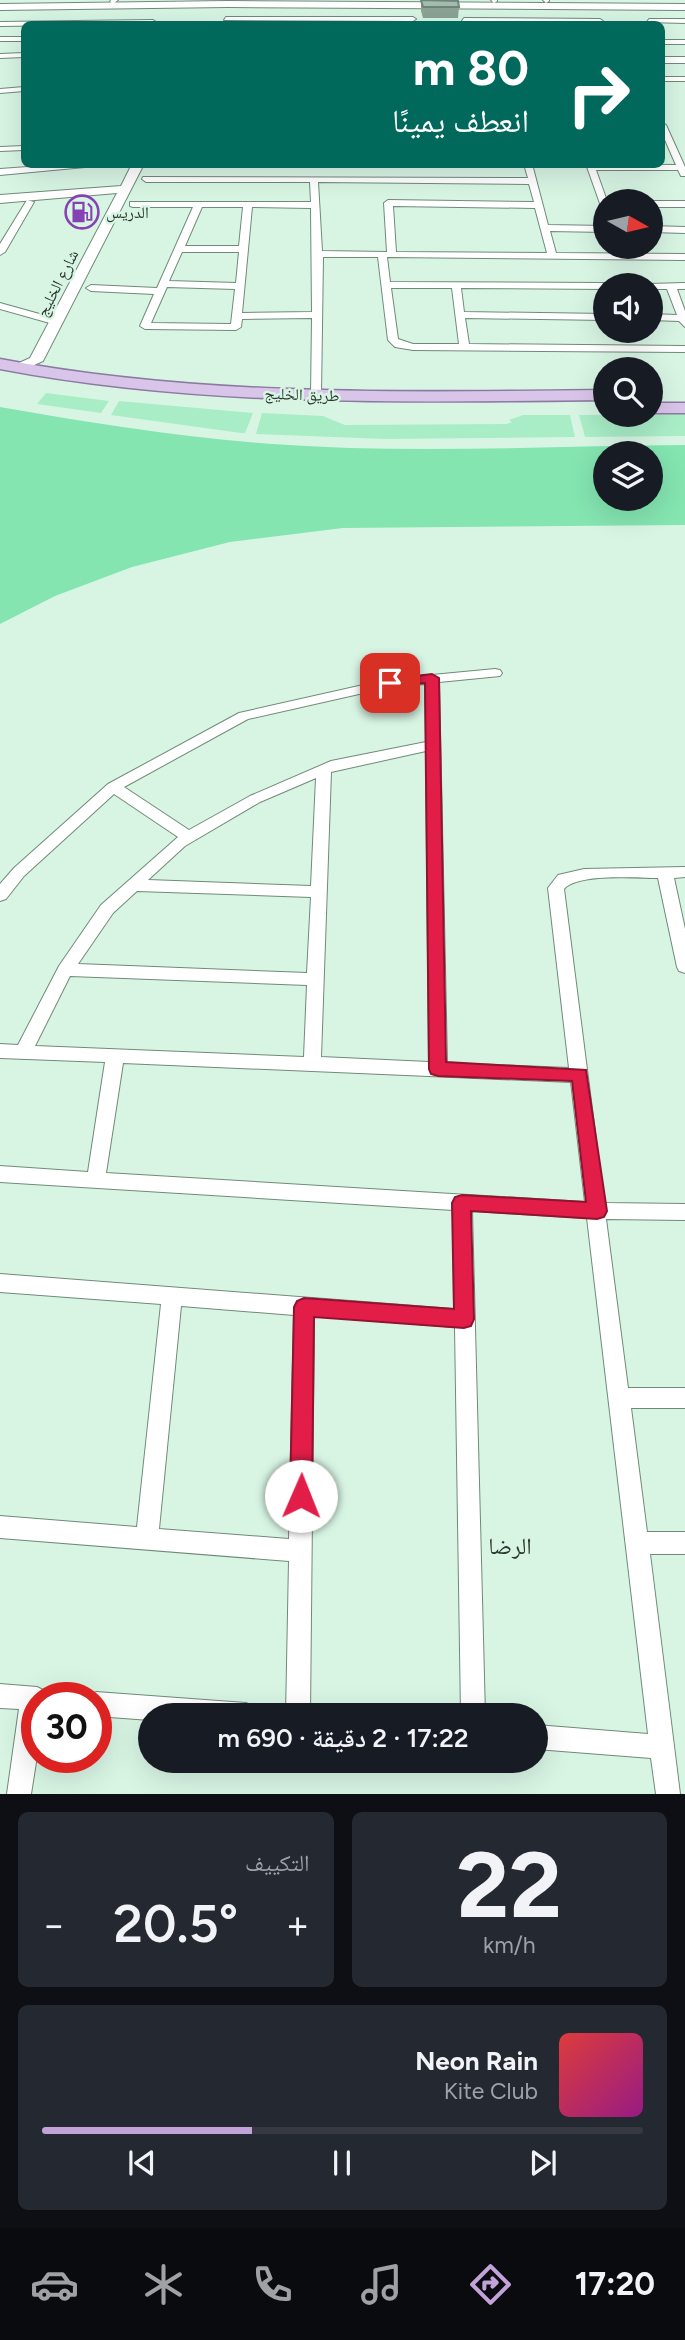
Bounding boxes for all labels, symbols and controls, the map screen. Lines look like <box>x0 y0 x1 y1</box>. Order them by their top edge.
text: 80 m <box>413 38 529 97</box>
icon: right <box>553 49 644 140</box>
text: انعطف يمينًا <box>392 102 529 140</box>
north arrow <box>593 189 663 259</box>
map controls <box>593 189 663 511</box>
fuel station icon: الدريس <box>63 193 101 231</box>
place label: الدريس <box>106 203 149 223</box>
street label: شارع الخليج <box>33 247 83 320</box>
button: sound <box>593 273 663 343</box>
button: search <box>593 357 663 427</box>
street label: طريق الخليج <box>264 384 340 406</box>
button: layers <box>593 441 663 511</box>
pin <box>360 653 420 713</box>
icon: arrive <box>371 664 409 702</box>
position arrow <box>264 1459 338 1533</box>
district label: الرضا <box>488 1532 532 1560</box>
speed limit sign: 30 <box>21 1682 112 1773</box>
text: 17:22 · 2 دقيقة · 690 m <box>217 1722 469 1754</box>
text: 22 <box>457 1831 562 1940</box>
text: التكييف <box>245 1849 310 1877</box>
text: 20.5° <box>113 1893 238 1955</box>
text: − <box>42 1902 66 1948</box>
text: + <box>286 1902 310 1948</box>
text: km/h <box>483 1931 536 1959</box>
text: Neon Rain <box>415 2045 538 2077</box>
text: Kite Club <box>444 2077 538 2105</box>
icon: previous <box>123 2144 161 2182</box>
icon: pause <box>323 2144 361 2182</box>
icon: next <box>524 2144 562 2182</box>
icon: car <box>30 2260 79 2309</box>
icon: climate <box>139 2260 188 2309</box>
icon: phone <box>248 2260 297 2309</box>
icon: music <box>357 2260 406 2309</box>
icon: directions <box>466 2260 515 2309</box>
text: 17:20 <box>575 2265 655 2303</box>

